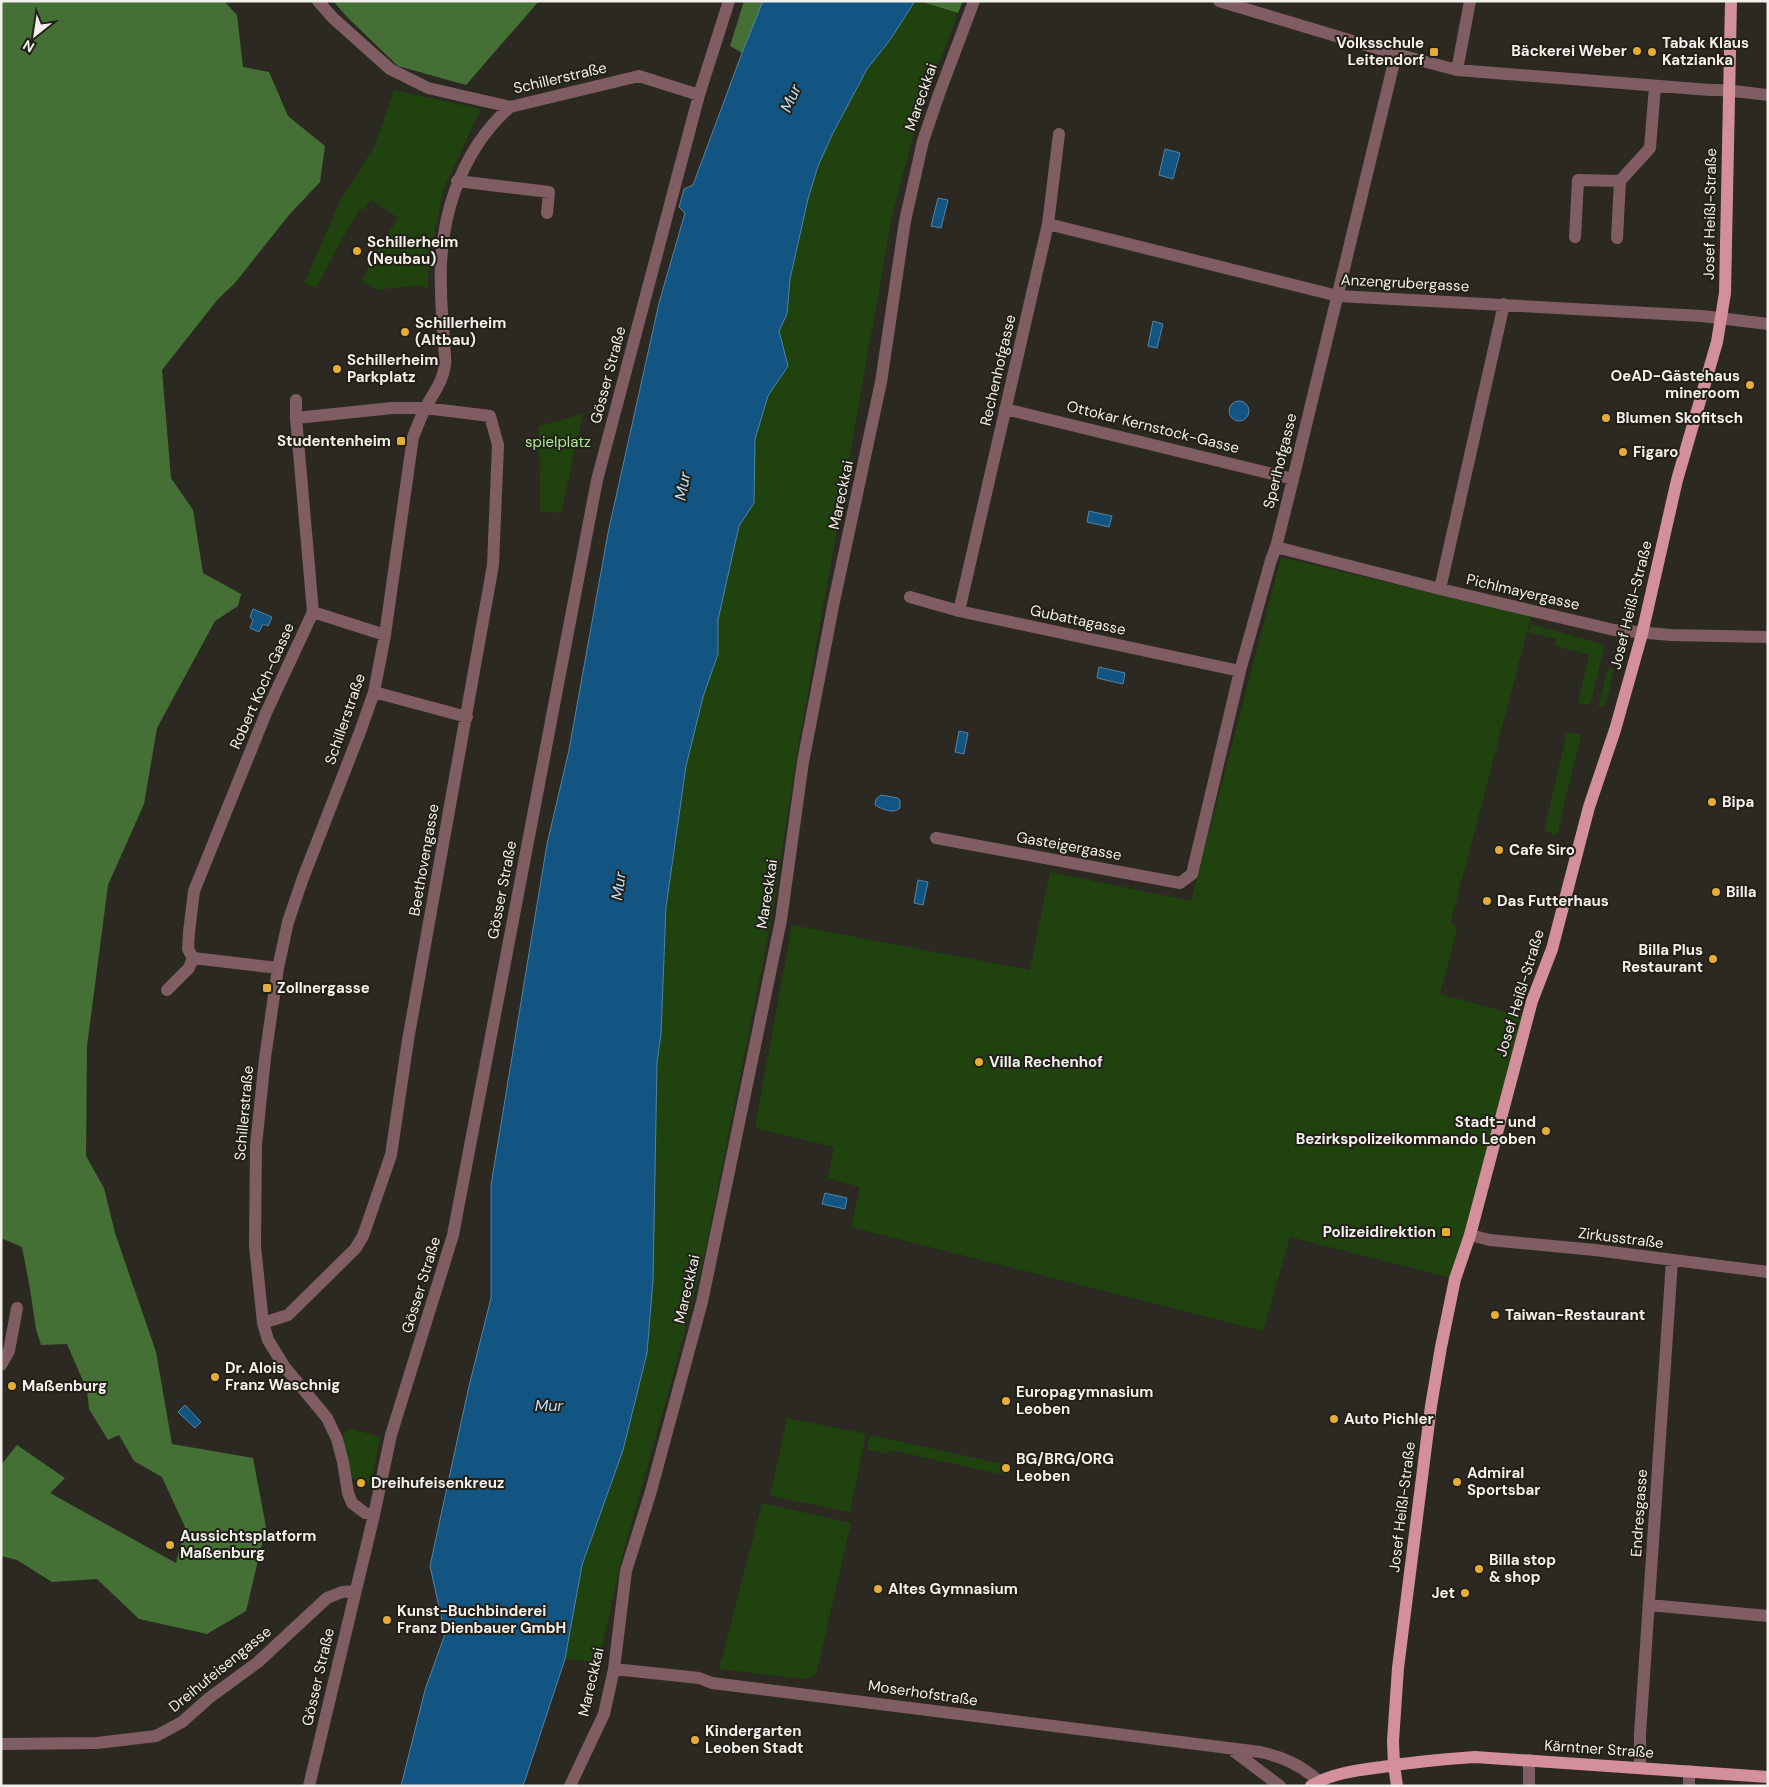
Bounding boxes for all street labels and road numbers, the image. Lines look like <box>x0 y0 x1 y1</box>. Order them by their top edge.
street label: Schillerstraße <box>511 58 609 98</box>
street label: Mareckkai <box>900 61 942 133</box>
street label: Josef Heißl-Straße <box>1699 148 1721 280</box>
street label: Anzengrubergasse <box>1340 270 1470 296</box>
street label: Rechenhofgasse <box>975 312 1021 428</box>
street label: Gösser Straße <box>585 324 631 426</box>
street label: Ottokar Kernstock-Gasse <box>1065 396 1241 458</box>
street label: Sperlhofgasse <box>1258 411 1302 511</box>
street label: Mareckkai <box>824 459 858 531</box>
street label: Josef Heißl-Straße <box>1605 539 1657 671</box>
street label: Pichlmayergasse <box>1464 569 1582 615</box>
street label: Gubattagasse <box>1028 600 1128 640</box>
street label: Robert Koch-Gasse <box>225 620 299 752</box>
street label: Schillerstraße <box>320 671 370 767</box>
street label: Beethovengasse <box>404 802 444 918</box>
street label: Gasteigergasse <box>1015 827 1123 865</box>
street label: Gösser Straße <box>483 839 521 941</box>
street label: Mareckkai <box>752 858 782 930</box>
street label: Josef Heißl-Straße <box>1491 927 1549 1059</box>
street label: Schillerstraße <box>230 1065 258 1161</box>
street label: Zirkusstraße <box>1577 1223 1665 1253</box>
street label: Gösser Straße <box>397 1234 445 1336</box>
street label: Mareckkai <box>669 1253 705 1325</box>
street label: Josef Heißl-Straße <box>1384 1440 1420 1574</box>
street label: Endresgasse <box>1626 1468 1652 1558</box>
street label: Dreihufeisengasse <box>165 1621 275 1717</box>
street label: Gösser Straße <box>297 1626 339 1728</box>
street label: Mareckkai <box>573 1646 609 1718</box>
street label: Moserhofstraße <box>867 1675 979 1711</box>
street label: Kärntner Straße <box>1544 1735 1654 1763</box>

